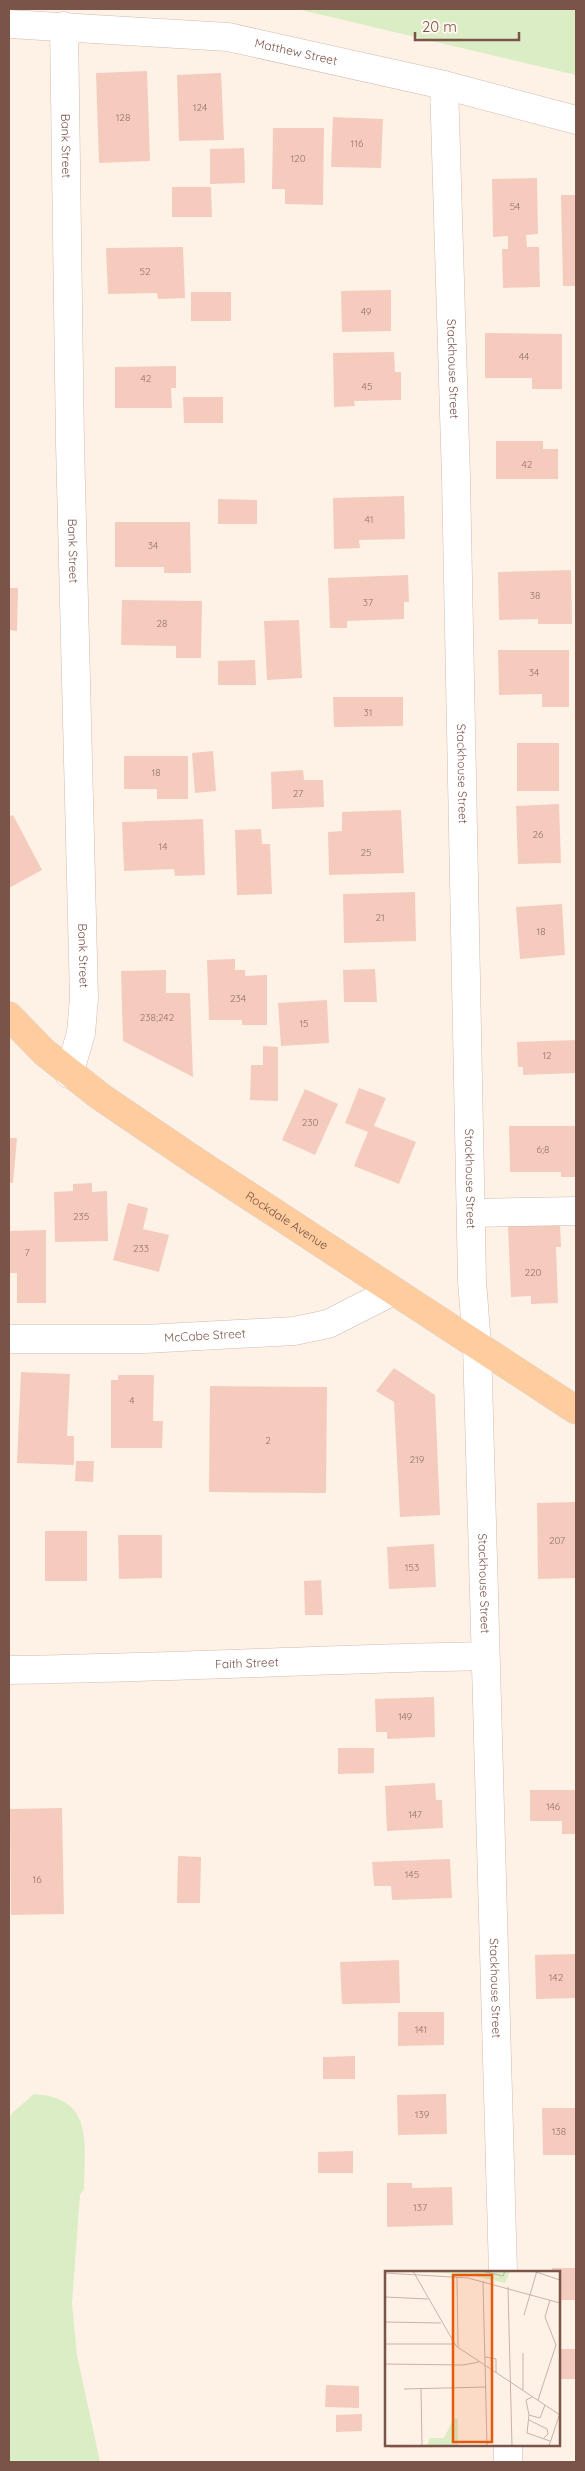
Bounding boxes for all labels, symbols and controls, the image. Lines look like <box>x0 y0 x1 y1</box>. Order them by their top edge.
scale bar <box>415 10 519 42</box>
text: 20 m <box>422 17 457 36</box>
street label: Matthew Street <box>253 35 339 68</box>
house number: 124 <box>193 101 207 114</box>
house number: 128 <box>116 111 130 124</box>
street label: Bank Street <box>58 114 74 178</box>
house number: 116 <box>351 137 364 150</box>
house number: 120 <box>290 152 306 165</box>
house number: 54 <box>510 200 520 213</box>
house number: 52 <box>140 265 151 278</box>
house number: 49 <box>361 305 372 318</box>
street label: Stackhouse Street <box>444 319 462 419</box>
house number: 44 <box>519 350 529 363</box>
house number: 42 <box>141 372 152 385</box>
house number: 45 <box>362 380 372 393</box>
house number: 42 <box>522 458 533 471</box>
house number: 41 <box>365 513 373 526</box>
street label: Bank Street <box>65 518 82 583</box>
house number: 34 <box>148 539 158 552</box>
house number: 38 <box>530 589 540 602</box>
house number: 37 <box>363 596 373 609</box>
house number: 28 <box>157 617 167 630</box>
house number: 34 <box>529 666 539 679</box>
house number: 31 <box>364 706 372 719</box>
street label: Stackhouse Street <box>454 724 471 824</box>
house number: 18 <box>151 766 161 779</box>
house number: 27 <box>293 787 303 800</box>
house number: 26 <box>533 828 544 841</box>
house number: 14 <box>159 840 167 853</box>
house number: 25 <box>361 846 372 859</box>
house number: 21 <box>375 911 385 924</box>
street label: Bank Street <box>75 923 92 988</box>
house number: 18 <box>536 925 546 938</box>
house number: 234 <box>230 992 246 1005</box>
house number: 238;242 <box>140 1011 175 1024</box>
house number: 15 <box>299 1017 309 1030</box>
house number: 12 <box>542 1049 552 1062</box>
house number: 230 <box>302 1116 318 1129</box>
street label: Stackhouse Street <box>462 1128 479 1229</box>
house number: 6;8 <box>537 1143 549 1156</box>
street label: Rockdale Avenue <box>243 1188 331 1253</box>
house number: 235 <box>73 1210 89 1223</box>
house number: 233 <box>133 1242 149 1255</box>
house number: 7 <box>24 1246 30 1259</box>
house number: 220 <box>524 1266 542 1279</box>
street label: McCabe Street <box>164 1326 246 1345</box>
house number: 4 <box>129 1394 135 1407</box>
house number: 2 <box>265 1434 271 1447</box>
house number: 219 <box>410 1453 425 1466</box>
street label: Stackhouse Street <box>475 1533 493 1634</box>
house number: 207 <box>549 1534 565 1547</box>
house number: 153 <box>405 1561 419 1574</box>
street label: Faith Street <box>215 1654 279 1672</box>
house number: 149 <box>398 1710 413 1723</box>
house number: 146 <box>546 1800 561 1813</box>
house number: 147 <box>408 1808 422 1821</box>
house number: 145 <box>405 1868 419 1881</box>
house number: 16 <box>32 1873 42 1886</box>
street label: Stackhouse Street <box>487 1938 504 2038</box>
house number: 142 <box>549 1971 564 1984</box>
house number: 141 <box>415 2023 427 2036</box>
house number: 139 <box>415 2108 430 2121</box>
house number: 138 <box>552 2125 566 2138</box>
house number: 137 <box>413 2201 427 2214</box>
inset map <box>385 2271 560 2446</box>

